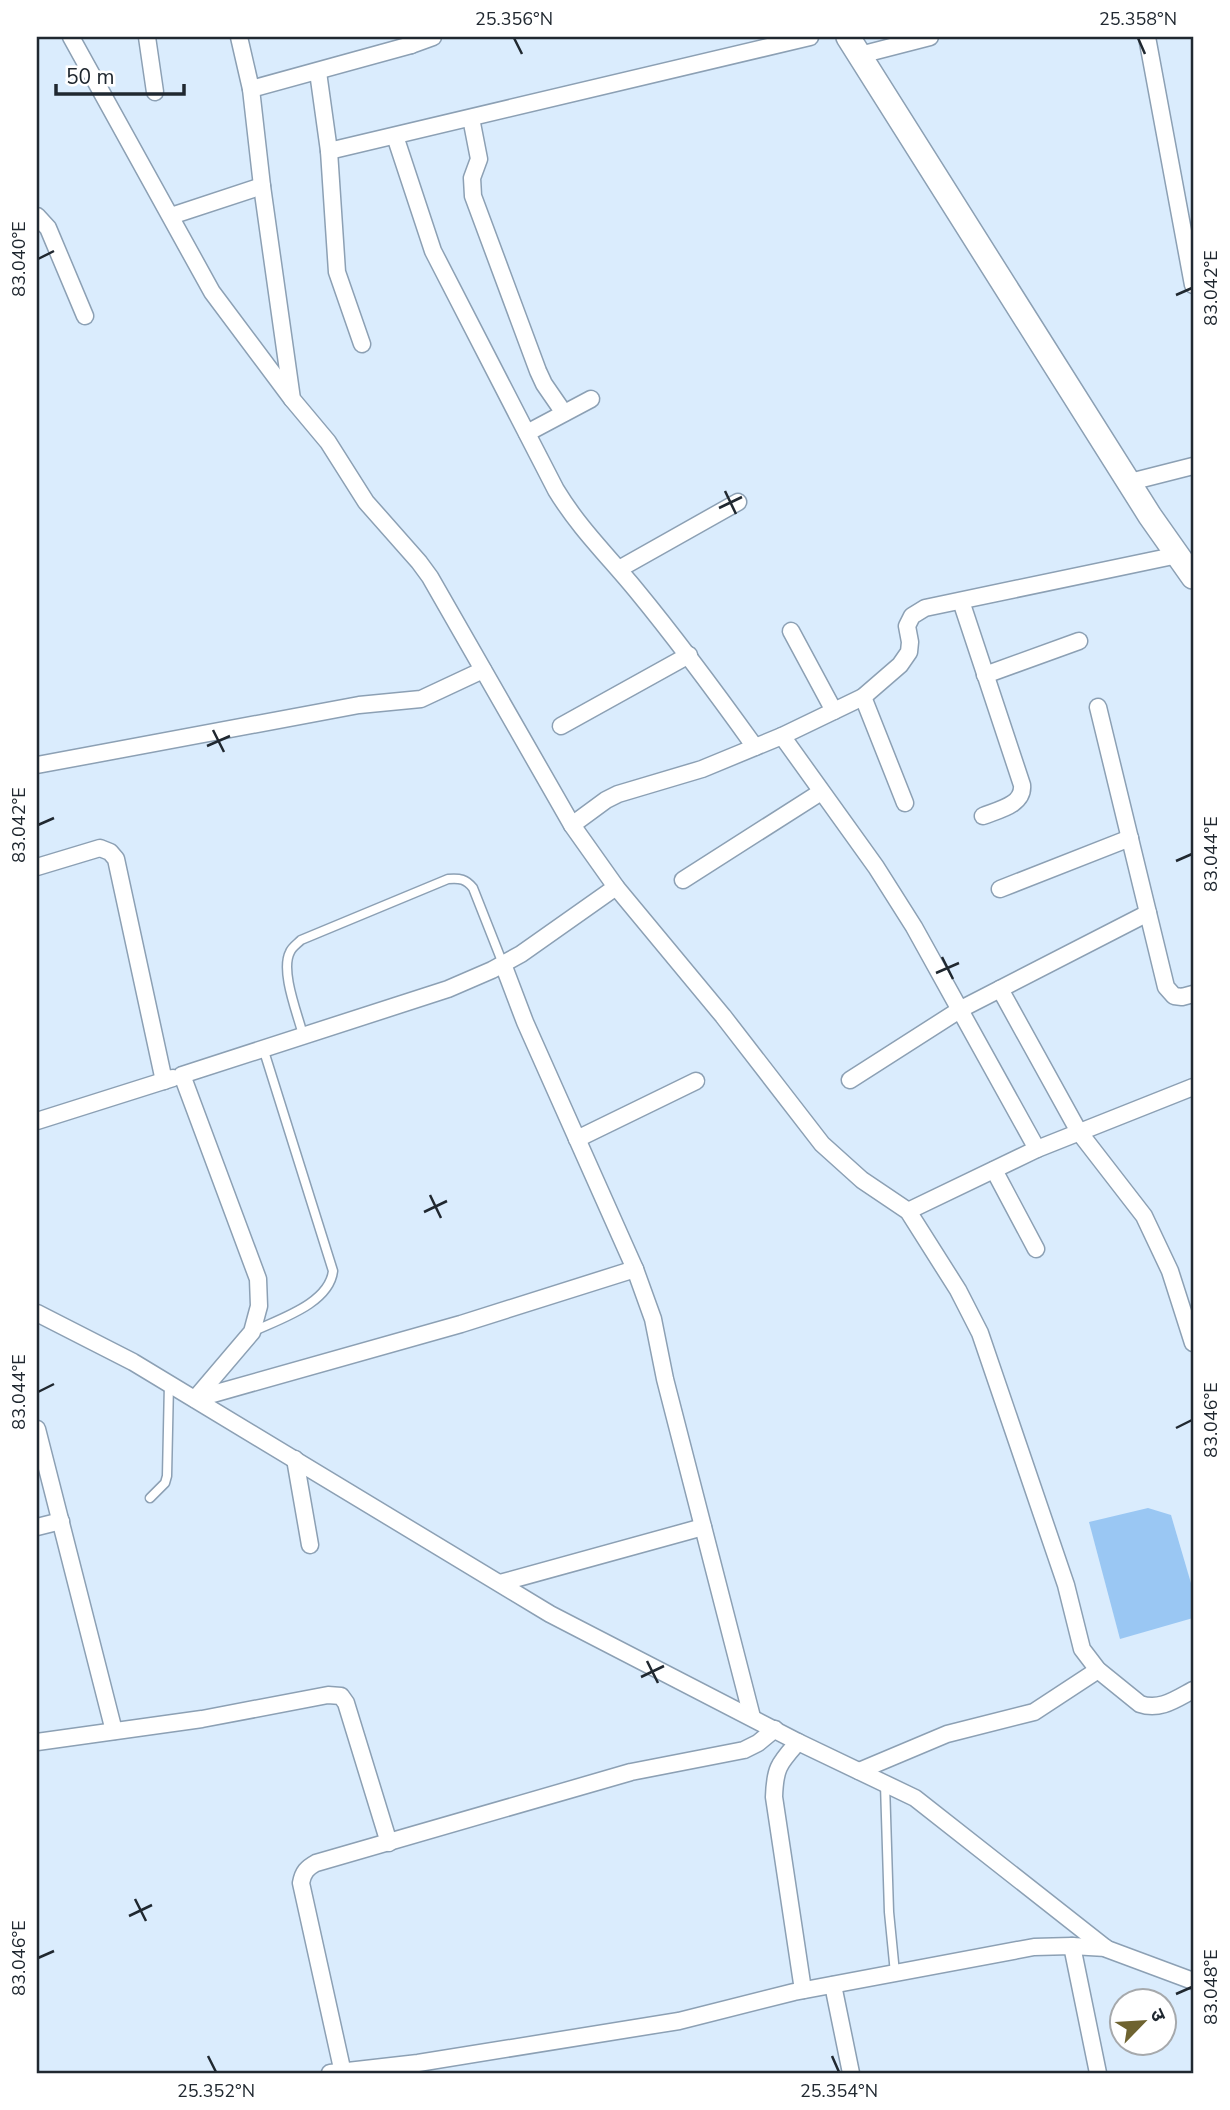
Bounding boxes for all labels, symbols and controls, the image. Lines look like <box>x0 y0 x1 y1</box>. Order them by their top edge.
text: 25.356°N <box>475 7 553 31</box>
text: 25.358°N <box>1099 7 1177 31</box>
scale bar <box>56 52 184 96</box>
text: 50 m <box>66 63 115 91</box>
text: 83.040°E <box>7 221 31 297</box>
text: 83.042°E <box>1199 250 1223 326</box>
text: 83.042°E <box>7 787 31 863</box>
text: 83.044°E <box>1199 816 1223 892</box>
text: 83.044°E <box>7 1354 31 1430</box>
text: 83.046°E <box>1199 1382 1223 1458</box>
text: 83.046°E <box>7 1920 31 1996</box>
text: 83.048°E <box>1199 1949 1223 2025</box>
north arrow <box>1108 1988 1178 2058</box>
text: उ <box>1143 2005 1172 2027</box>
text: 25.352°N <box>177 2079 255 2103</box>
text: 25.354°N <box>800 2079 878 2103</box>

